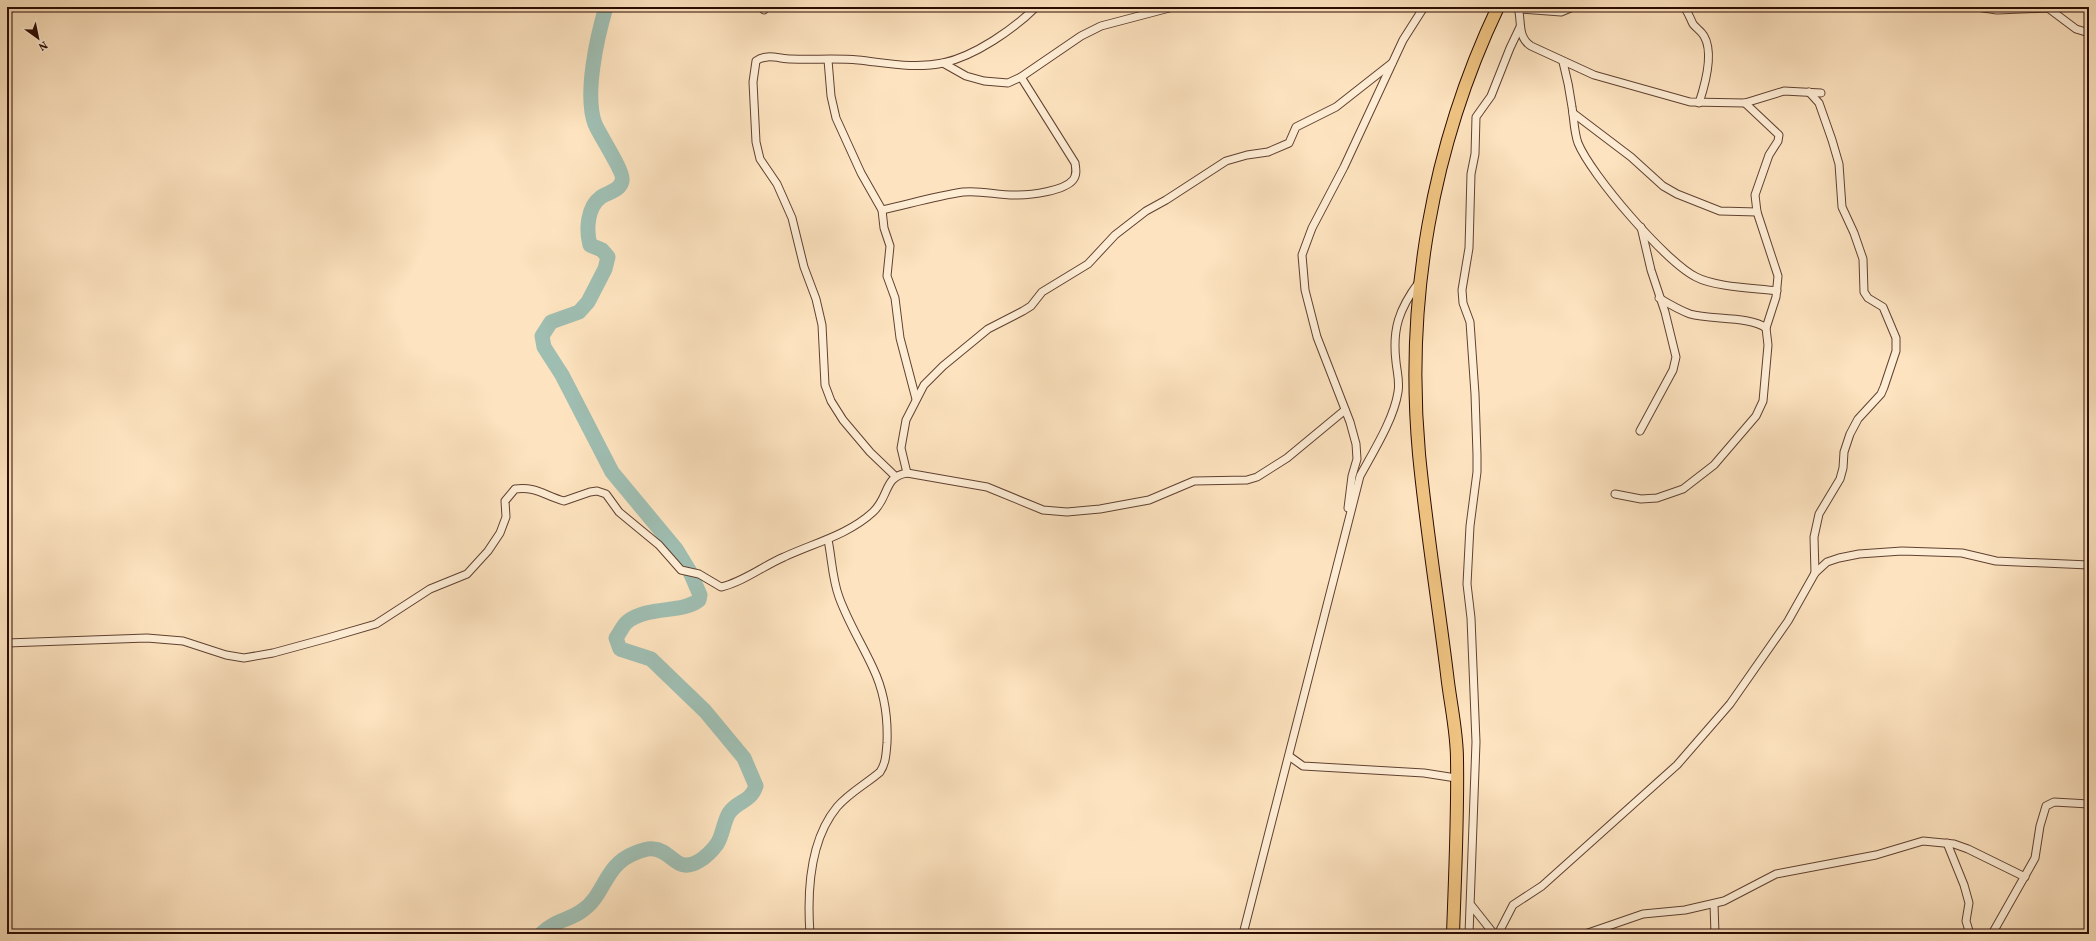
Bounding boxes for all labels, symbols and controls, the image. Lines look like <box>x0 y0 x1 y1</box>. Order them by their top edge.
north arrow <box>18 18 58 58</box>
text: N <box>35 37 50 54</box>

